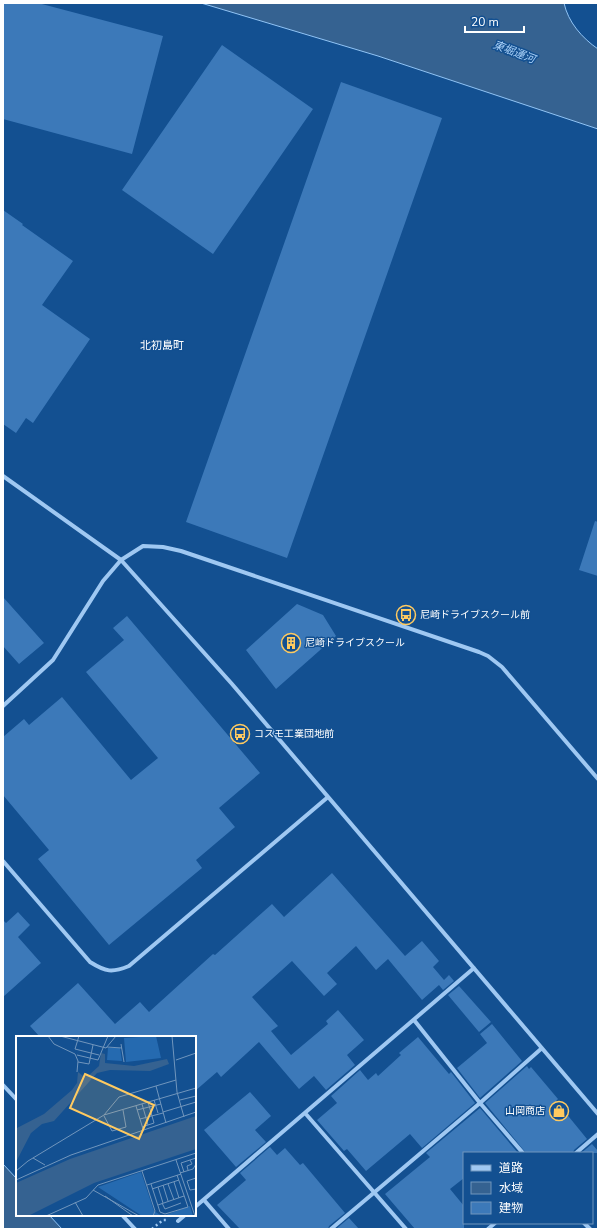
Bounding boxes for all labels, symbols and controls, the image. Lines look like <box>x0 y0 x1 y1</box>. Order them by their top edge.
scale bar <box>465 8 524 34</box>
text: 20 m <box>471 14 499 30</box>
water label: 東堀運河 <box>491 37 539 68</box>
district label: 北初島町 <box>140 338 184 353</box>
bus stop icon: 尼崎ドライブスクール前 <box>395 604 417 626</box>
place label: 尼崎ドライブスクール前 <box>420 608 530 622</box>
building icon: 尼崎ドライブスクール <box>280 632 302 654</box>
place label: 尼崎ドライブスクール <box>305 636 405 650</box>
bus stop icon: コスモ工業団地前 <box>229 723 251 745</box>
place label: コスモ工業団地前 <box>254 727 334 741</box>
inset map <box>16 1036 196 1216</box>
shop icon: 山岡商店 <box>548 1100 570 1122</box>
place label: 山岡商店 <box>505 1104 545 1118</box>
legend <box>463 1152 593 1224</box>
text: 道路 <box>499 1160 523 1176</box>
text: 水域 <box>499 1180 523 1196</box>
text: 建物 <box>499 1200 523 1216</box>

